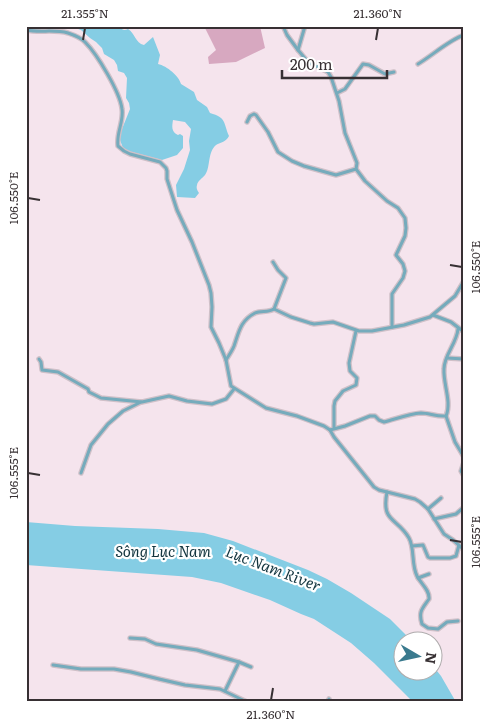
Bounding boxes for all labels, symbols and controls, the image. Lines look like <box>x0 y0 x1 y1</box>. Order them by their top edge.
text: 21.355°N <box>61 4 109 22</box>
text: 21.360°N <box>354 4 402 22</box>
scale bar <box>282 48 388 80</box>
text: 200 m <box>290 52 333 75</box>
text: 106.550°E <box>4 171 22 224</box>
text: 106.550°E <box>466 240 484 293</box>
text: 106.555°E <box>4 447 22 499</box>
text: 106.555°E <box>466 516 484 568</box>
water label: Sông Lục Nam <box>115 539 211 562</box>
water label: Lục Nam River <box>223 539 325 596</box>
north arrow <box>392 630 442 680</box>
text: N <box>421 651 443 666</box>
text: 21.360°N <box>247 705 295 723</box>

